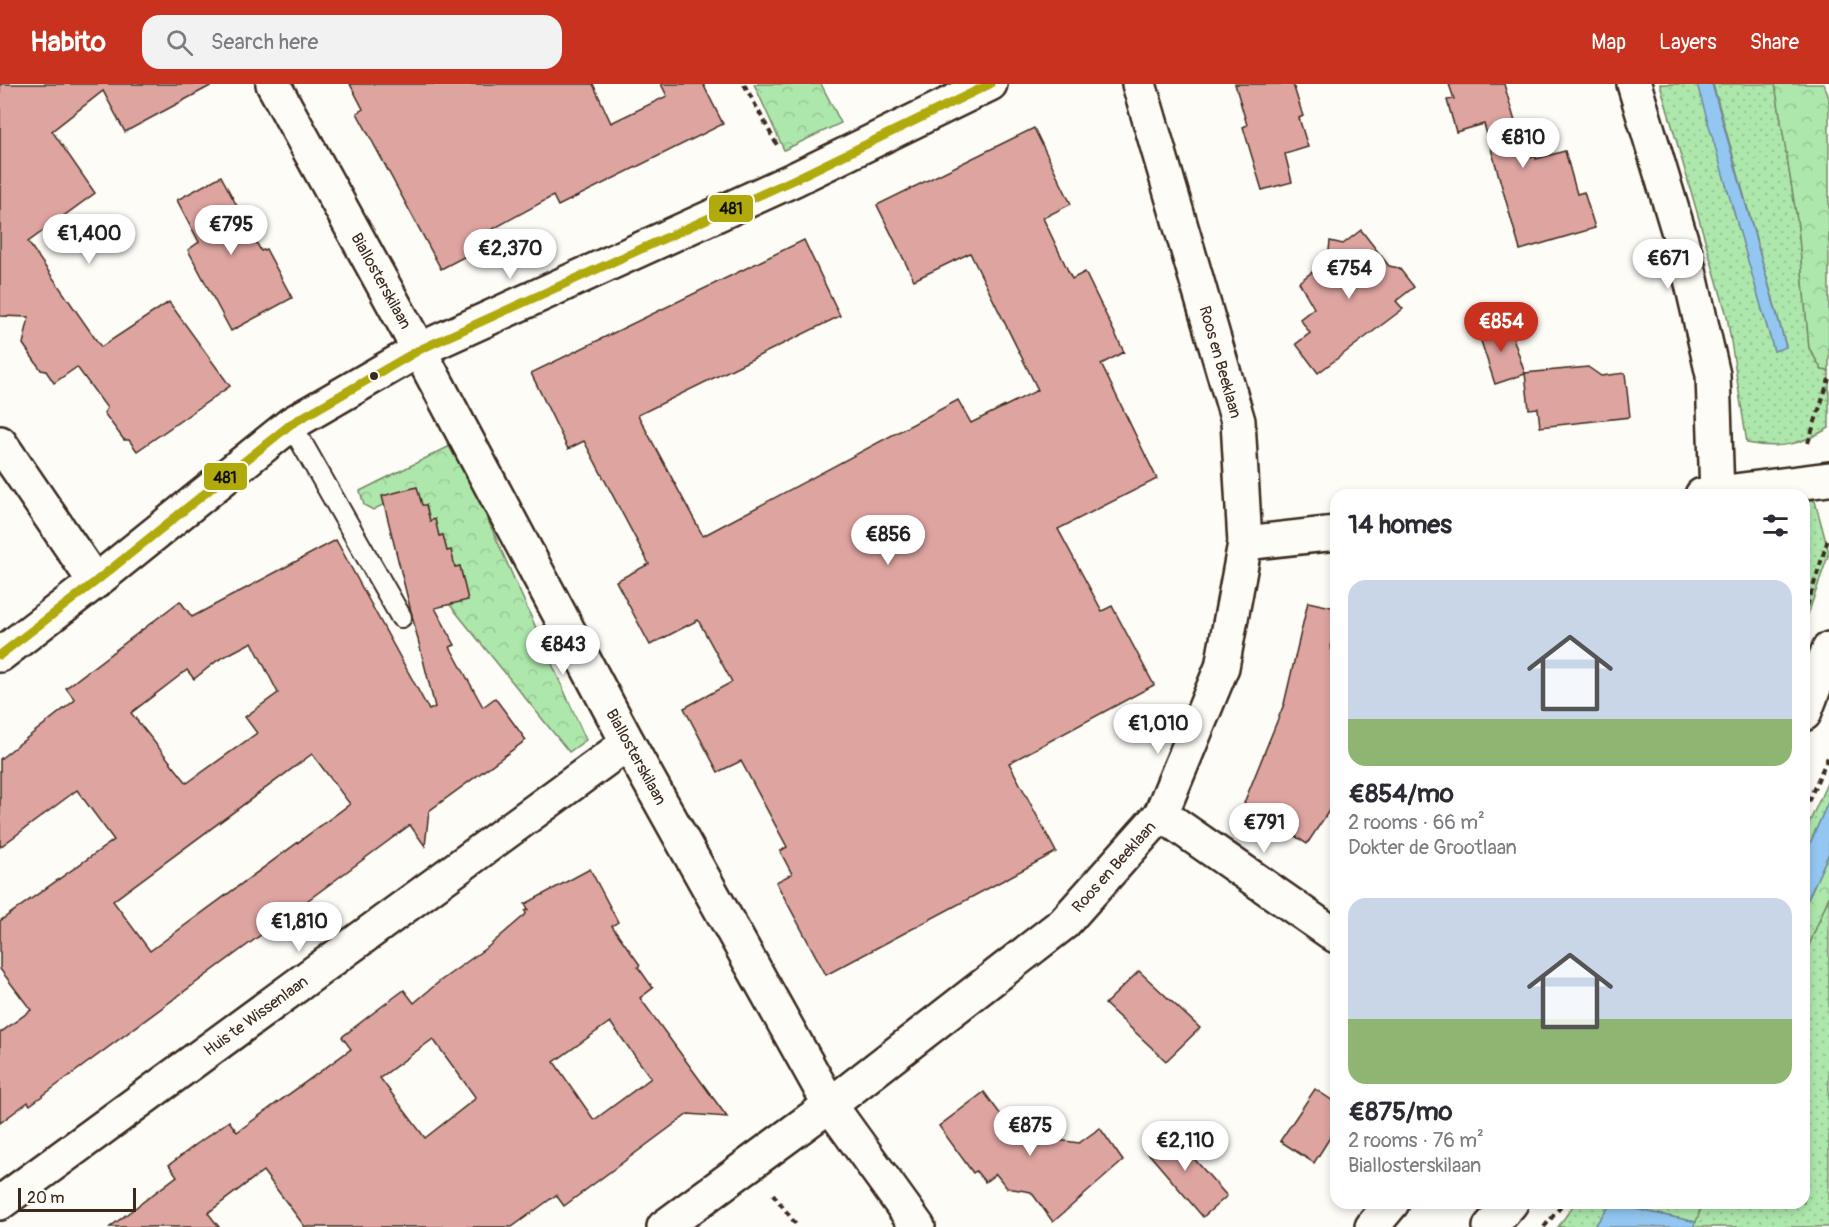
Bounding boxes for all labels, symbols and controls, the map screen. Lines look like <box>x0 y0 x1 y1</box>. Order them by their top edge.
search box <box>142 15 562 69</box>
text: Habito <box>30 25 106 60</box>
icon: search <box>163 26 196 59</box>
text: Search here <box>211 28 318 56</box>
text: Map <box>1591 29 1626 56</box>
text: Layers <box>1659 29 1717 56</box>
text: Share <box>1750 29 1799 56</box>
pin: €810 <box>1487 118 1559 169</box>
text: €810 <box>1501 125 1545 150</box>
line badge: 481 <box>708 194 754 223</box>
text: 481 <box>719 199 743 219</box>
pin: €795 <box>195 205 267 256</box>
text: €795 <box>209 212 253 237</box>
pin: €1,400 <box>40 214 138 265</box>
text: €1,400 <box>56 221 122 246</box>
street label: Biallosterskilaan <box>346 229 416 333</box>
pin: €2,370 <box>461 229 559 280</box>
text: €2,370 <box>478 236 542 261</box>
pin: €671 <box>1632 239 1704 290</box>
text: €671 <box>1646 246 1690 271</box>
pin: €754 <box>1313 249 1385 300</box>
text: €754 <box>1326 256 1372 281</box>
pin: €854 <box>1465 302 1537 353</box>
street label: Roos en Beeklaan <box>1194 304 1246 420</box>
text: €854 <box>1478 309 1524 334</box>
unlabelled marker <box>368 370 380 382</box>
line badge: 481 <box>203 462 248 491</box>
text: 481 <box>213 468 237 488</box>
text: 14 homes <box>1348 509 1452 541</box>
icon: filters <box>1759 509 1792 542</box>
pin: €856 <box>852 515 924 566</box>
text: €856 <box>865 522 911 547</box>
icon: home <box>1516 619 1624 727</box>
pin: €843 <box>527 625 599 676</box>
text: €843 <box>540 632 586 657</box>
pin: €1,010 <box>1109 704 1207 755</box>
street label: Biallosterskilaan <box>601 705 671 809</box>
text: €1,010 <box>1127 711 1189 736</box>
text: €854/mo <box>1348 778 1454 810</box>
pin: €791 <box>1228 803 1300 854</box>
text: €791 <box>1243 810 1285 835</box>
text: 2 rooms · 66 m² <box>1348 810 1485 835</box>
street label: Roos en Beeklaan <box>1068 817 1160 917</box>
text: Dokter de Grootlaan <box>1348 835 1517 860</box>
pin: €1,810 <box>250 902 348 953</box>
text: €1,810 <box>270 909 328 934</box>
icon: home <box>1516 937 1624 1045</box>
street label: Huis te Wissenlaan <box>200 971 312 1061</box>
text: €875/mo <box>1348 1096 1453 1128</box>
pin: €875 <box>994 1106 1066 1157</box>
text: €875 <box>1008 1113 1052 1138</box>
pin: €2,110 <box>1136 1121 1234 1172</box>
text: €2,110 <box>1156 1128 1214 1153</box>
text: 2 rooms · 76 m² <box>1348 1128 1484 1153</box>
text: Biallosterskilaan <box>1348 1153 1481 1178</box>
scale bar <box>18 1185 136 1212</box>
text: 20 m <box>27 1188 65 1208</box>

